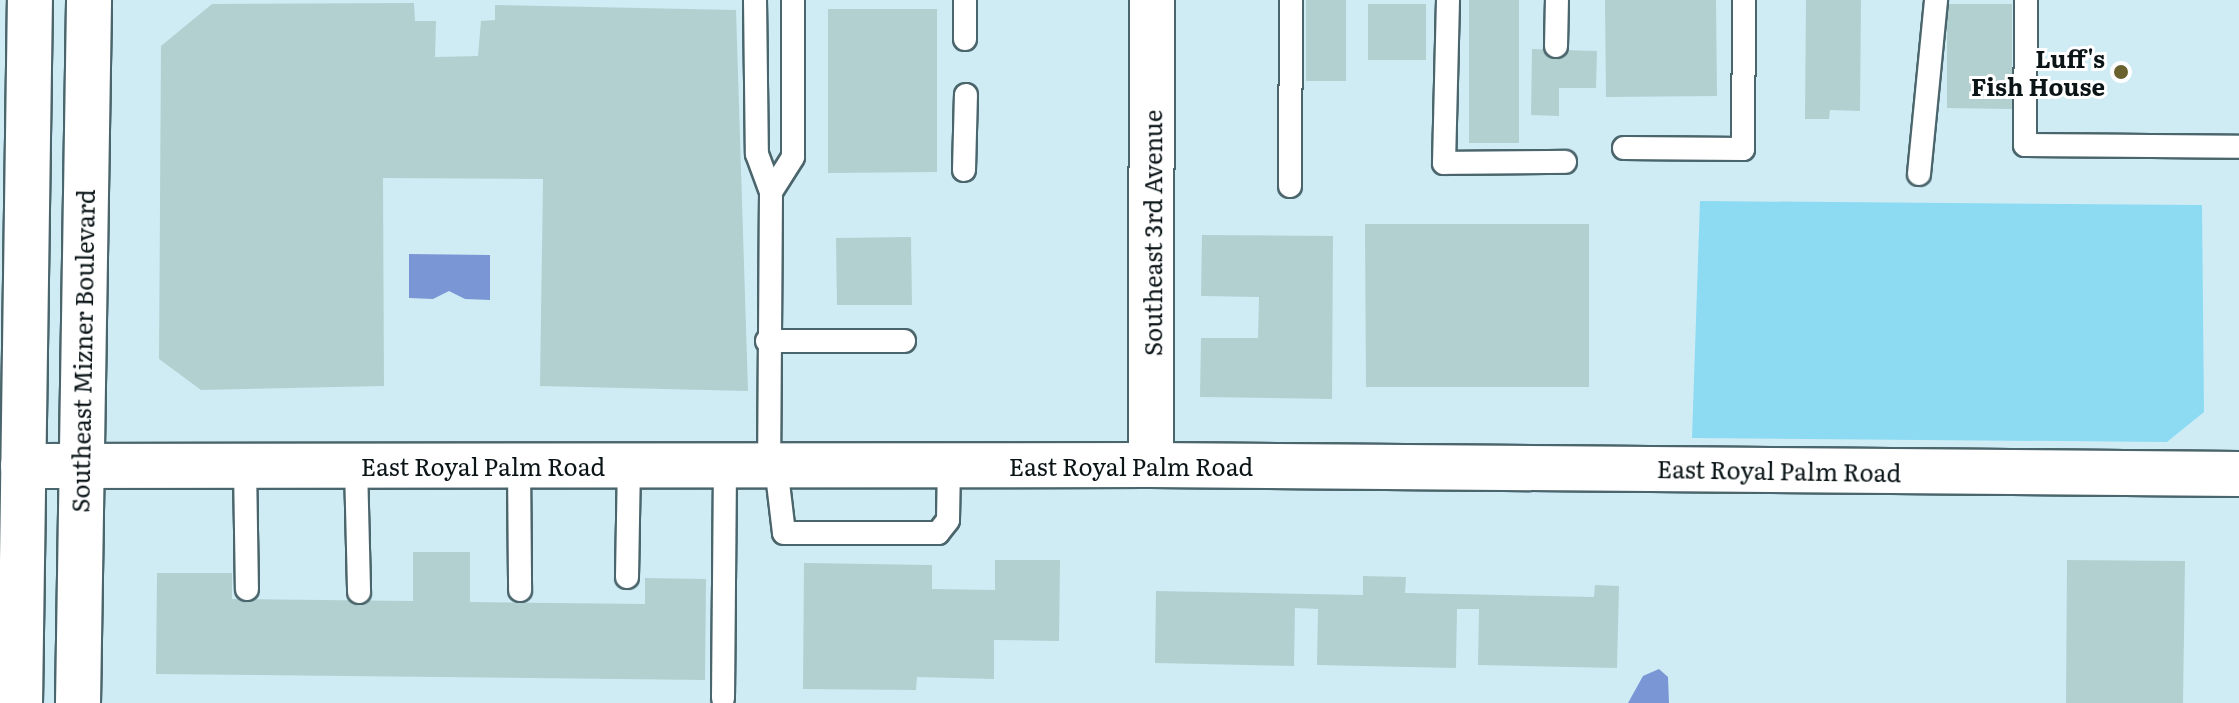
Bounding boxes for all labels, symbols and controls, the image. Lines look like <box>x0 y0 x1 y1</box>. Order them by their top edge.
place label: Luff's Fish House <box>1971 44 2105 100</box>
marker: Luff's Fish House <box>2112 63 2130 81</box>
street label: Southeast 3rd Avenue <box>1138 110 1166 356</box>
street label: Southeast Mizner Boulevard <box>65 189 99 513</box>
street label: East Royal Palm Road <box>361 452 605 480</box>
street label: East Royal Palm Road <box>1009 452 1253 480</box>
street label: East Royal Palm Road <box>1657 453 1901 487</box>

